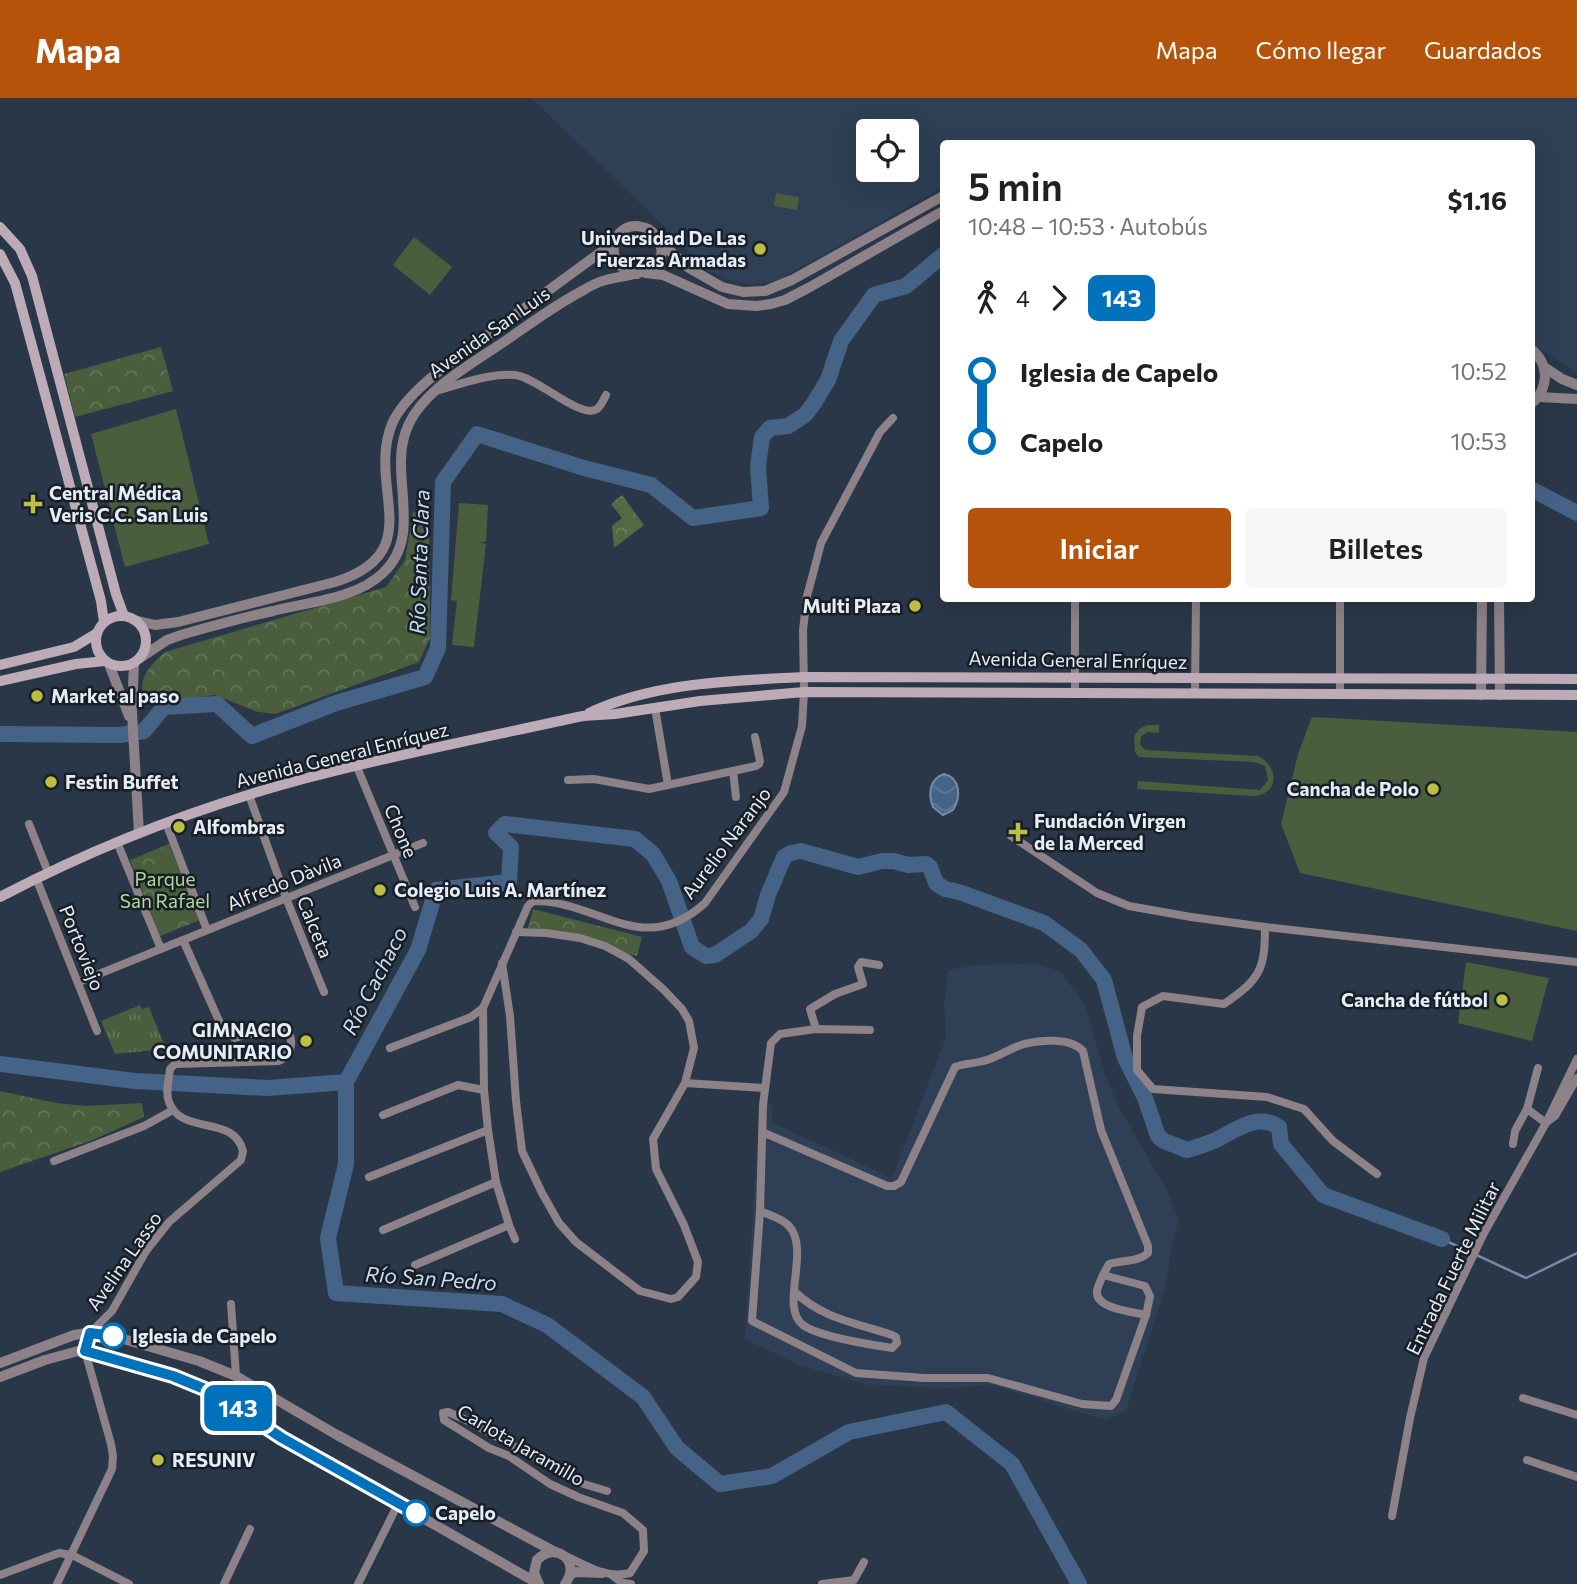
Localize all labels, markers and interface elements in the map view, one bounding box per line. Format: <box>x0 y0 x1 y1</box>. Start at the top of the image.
text: Mapa <box>35 29 121 70</box>
text: Mapa <box>1155 35 1218 64</box>
text: Cómo llegar <box>1256 35 1386 64</box>
text: Guardados <box>1424 35 1542 64</box>
map controls <box>856 119 919 182</box>
button: locate <box>856 119 919 182</box>
text: 5 min <box>968 162 1063 209</box>
text: $1.16 <box>1448 184 1507 215</box>
text: 10:48 – 10:53 · Autobús <box>968 212 1208 240</box>
place label: Universidad De Las Fuerzas Armadas <box>581 226 746 271</box>
marker: Universidad De Las Fuerzas Armadas <box>752 241 768 257</box>
icon: walk <box>968 279 1006 317</box>
icon: forward <box>1040 279 1078 317</box>
street label: Avenida San Luis <box>424 281 554 382</box>
text: 143 <box>1102 283 1141 312</box>
text: 4 <box>1016 284 1030 312</box>
text: Iglesia de Capelo <box>1020 356 1218 387</box>
text: 10:52 <box>1451 357 1507 385</box>
text: Capelo <box>1020 426 1103 457</box>
text: 10:53 <box>1450 427 1507 455</box>
place label: Central Médica Veris C.C. San Luis <box>49 481 208 526</box>
water label: Río Santa Clara <box>403 489 434 635</box>
marker: Central Médica Veris C.C. San Luis <box>23 494 43 514</box>
button: Iniciar <box>968 508 1231 588</box>
button: Billetes <box>1245 508 1507 588</box>
place label: Multi Plaza <box>803 594 901 617</box>
marker: Multi Plaza <box>907 598 923 614</box>
street label: Avenida General Enríquez <box>969 646 1188 673</box>
place label: Market al paso <box>51 684 179 707</box>
marker: Market al paso <box>29 688 45 704</box>
street label: Avenida General Enríquez <box>233 717 451 792</box>
place label: Festin Buffet <box>65 770 179 793</box>
marker: Festin Buffet <box>43 774 59 790</box>
place label: Cancha de Polo <box>1286 777 1419 800</box>
marker: Cancha de Polo <box>1425 781 1441 797</box>
street label: Aurelio Naranjo <box>676 782 775 903</box>
street label: Chone <box>380 800 423 861</box>
place label: Fundación Virgen de la Merced <box>1034 809 1186 854</box>
place label: Alfombras <box>193 815 285 838</box>
marker: Alfombras <box>171 819 187 835</box>
marker: Fundación Virgen de la Merced <box>1008 822 1028 842</box>
street label: Alfredo Dàvila <box>223 848 345 915</box>
park label: Parque San Rafael <box>120 867 210 912</box>
place label: Colegio Luis A. Martínez <box>394 878 606 901</box>
marker: Colegio Luis A. Martínez <box>372 882 388 898</box>
street label: Calceta <box>293 892 338 961</box>
street label: Portoviejo <box>55 902 110 994</box>
water label: Río Cachaco <box>336 922 412 1038</box>
place label: Cancha de fútbol <box>1341 988 1488 1011</box>
marker: Cancha de fútbol <box>1494 992 1510 1008</box>
place label: GIMNACIO COMUNITARIO <box>153 1018 292 1063</box>
marker: GIMNACIO COMUNITARIO <box>298 1033 314 1049</box>
street label: Entrada Fuerte Militar <box>1401 1177 1505 1358</box>
street label: Avelina Lasso <box>81 1207 166 1315</box>
water label: Río San Pedro <box>364 1260 498 1295</box>
marker: Iglesia de Capelo <box>100 1323 126 1349</box>
place label: Iglesia de Capelo <box>132 1324 277 1347</box>
line badge: 143 <box>198 1385 278 1431</box>
text: 143 <box>218 1393 258 1422</box>
street label: Carlota Jaramillo <box>453 1399 589 1490</box>
place label: RESUNIV <box>172 1448 256 1471</box>
marker: RESUNIV <box>150 1452 166 1468</box>
marker: Capelo <box>403 1500 429 1526</box>
place label: Capelo <box>435 1501 496 1524</box>

